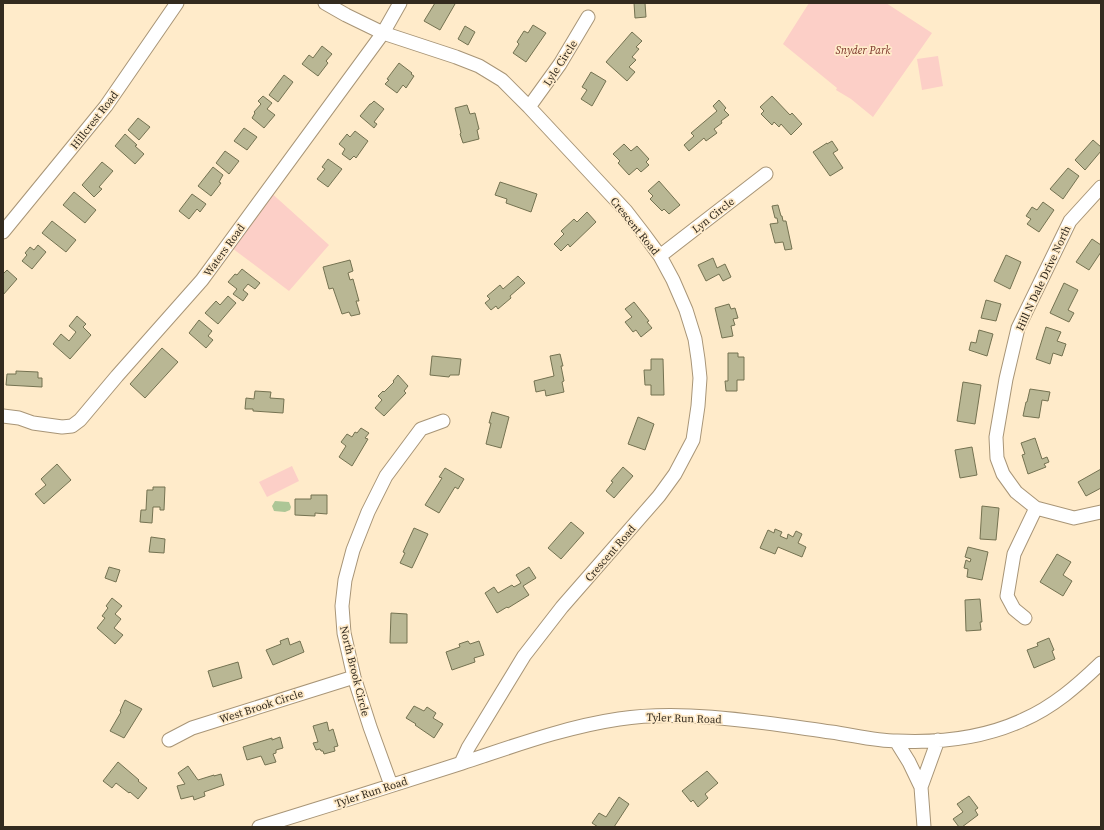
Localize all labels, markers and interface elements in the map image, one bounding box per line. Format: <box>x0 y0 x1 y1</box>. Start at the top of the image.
street label: Lyle Circle <box>540 37 581 89</box>
park label: Snyder Park <box>836 43 891 58</box>
street label: Hillcrest Road <box>67 88 122 152</box>
street label: Crescent Road <box>607 194 663 259</box>
street label: Lyn Circle <box>689 194 738 237</box>
street label: Waters Road <box>200 220 249 280</box>
street label: Hill N Dale Drive North <box>1012 223 1075 333</box>
street label: Crescent Road <box>582 521 640 585</box>
street label: North Brook Circle <box>336 624 373 718</box>
street label: West Brook Circle <box>217 686 305 727</box>
street label: Tyler Run Road <box>646 710 723 727</box>
street label: Tyler Run Road <box>333 773 410 811</box>

